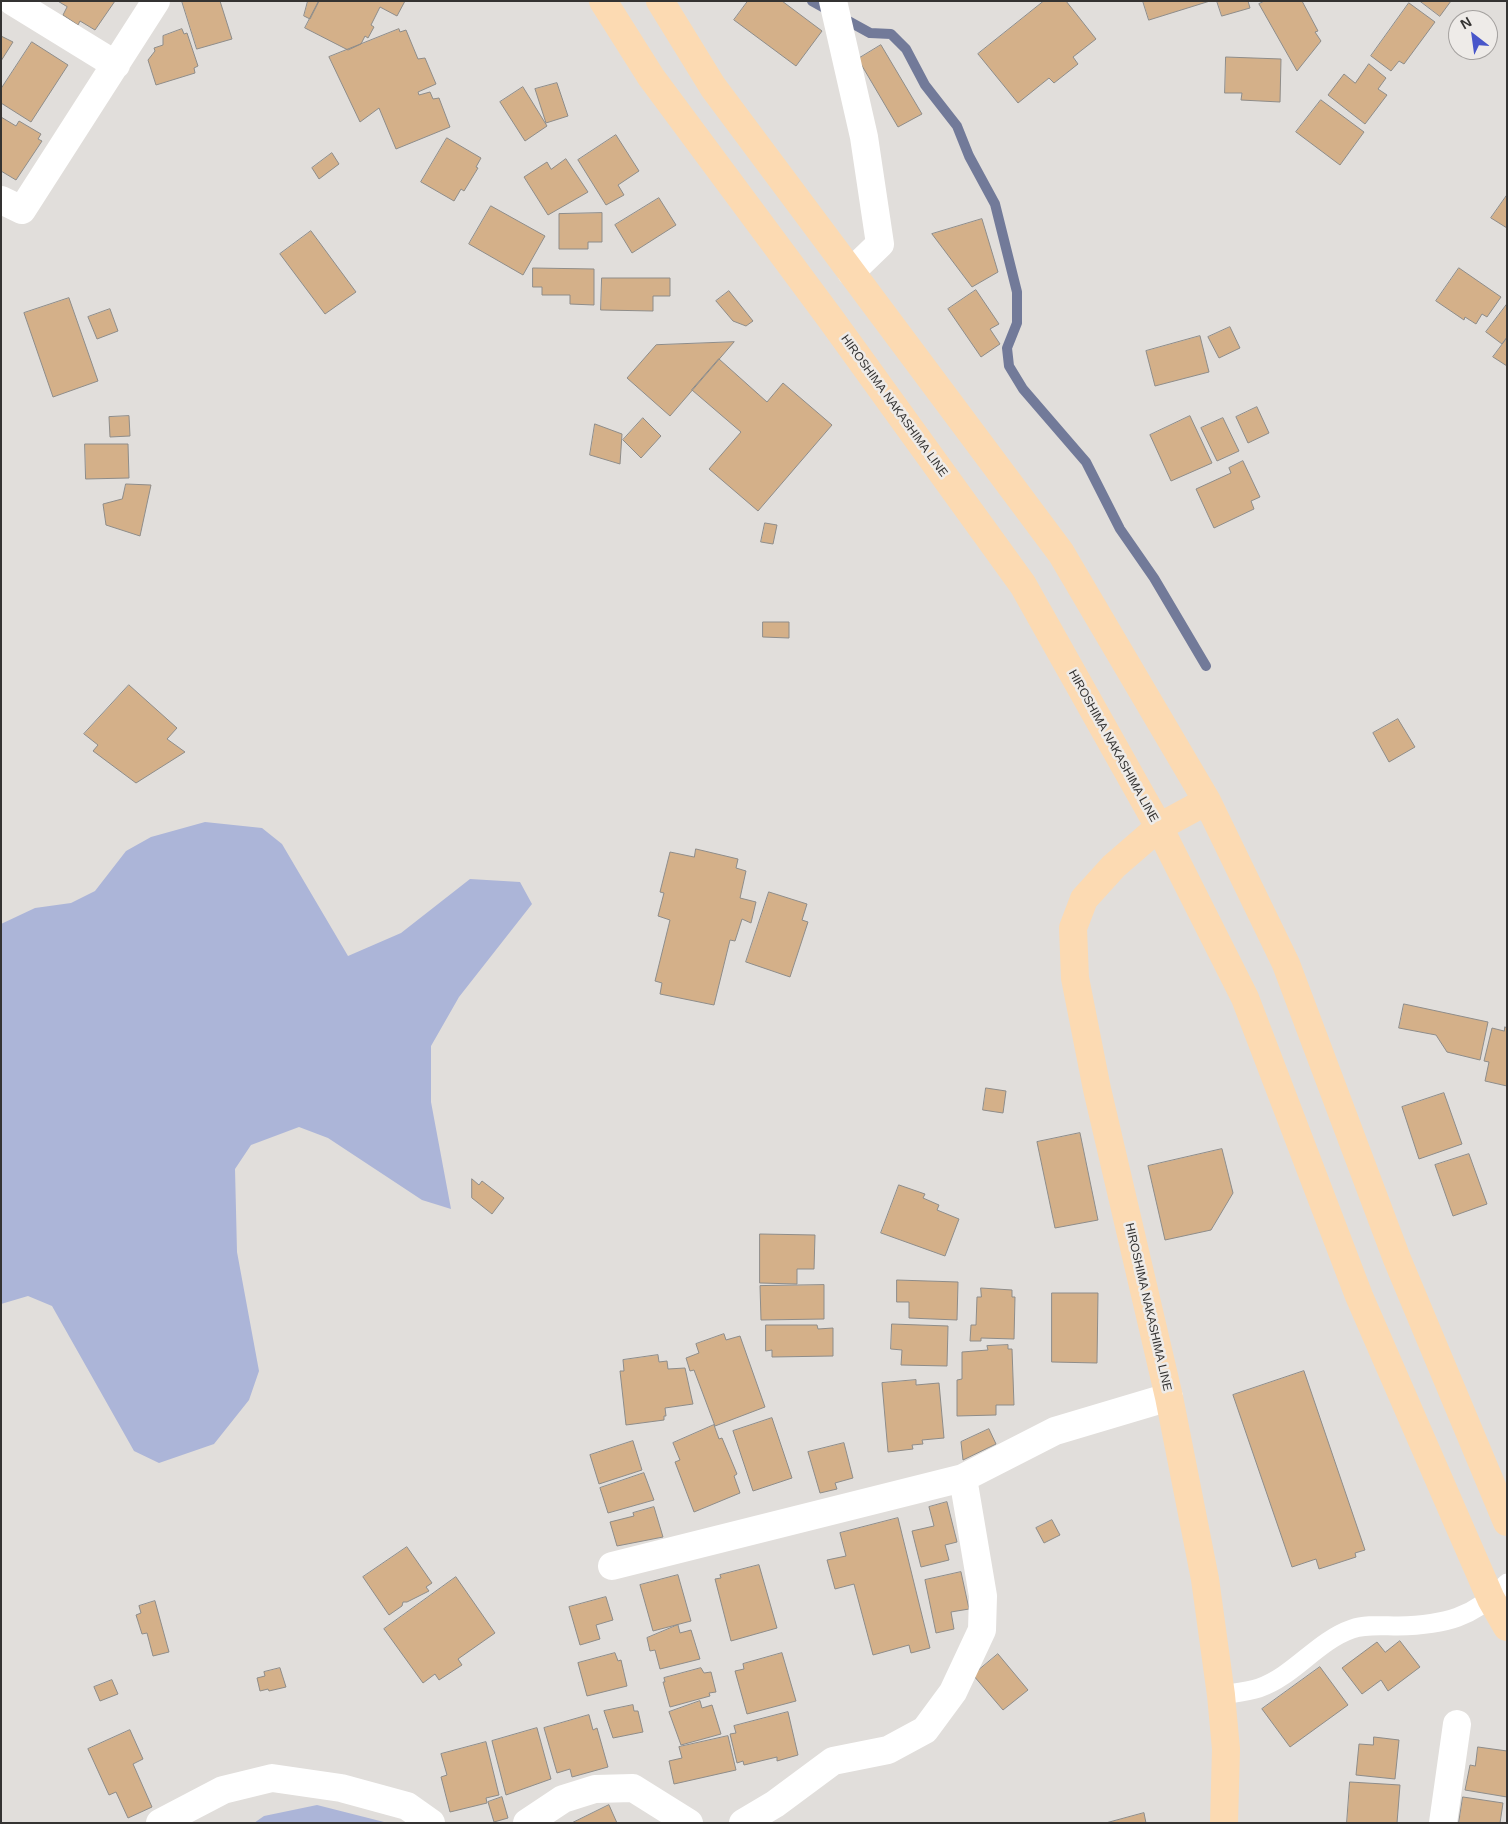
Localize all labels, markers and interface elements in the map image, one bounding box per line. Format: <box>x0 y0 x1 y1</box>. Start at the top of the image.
north arrow <box>1448 10 1498 60</box>
text: N <box>1458 13 1474 32</box>
street label: HIROSHIMA NAKASHIMA LINE <box>838 332 950 480</box>
street label: HIROSHIMA NAKASHIMA LINE <box>1065 667 1161 825</box>
street label: HIROSHIMA NAKASHIMA LINE <box>1122 1222 1174 1392</box>

